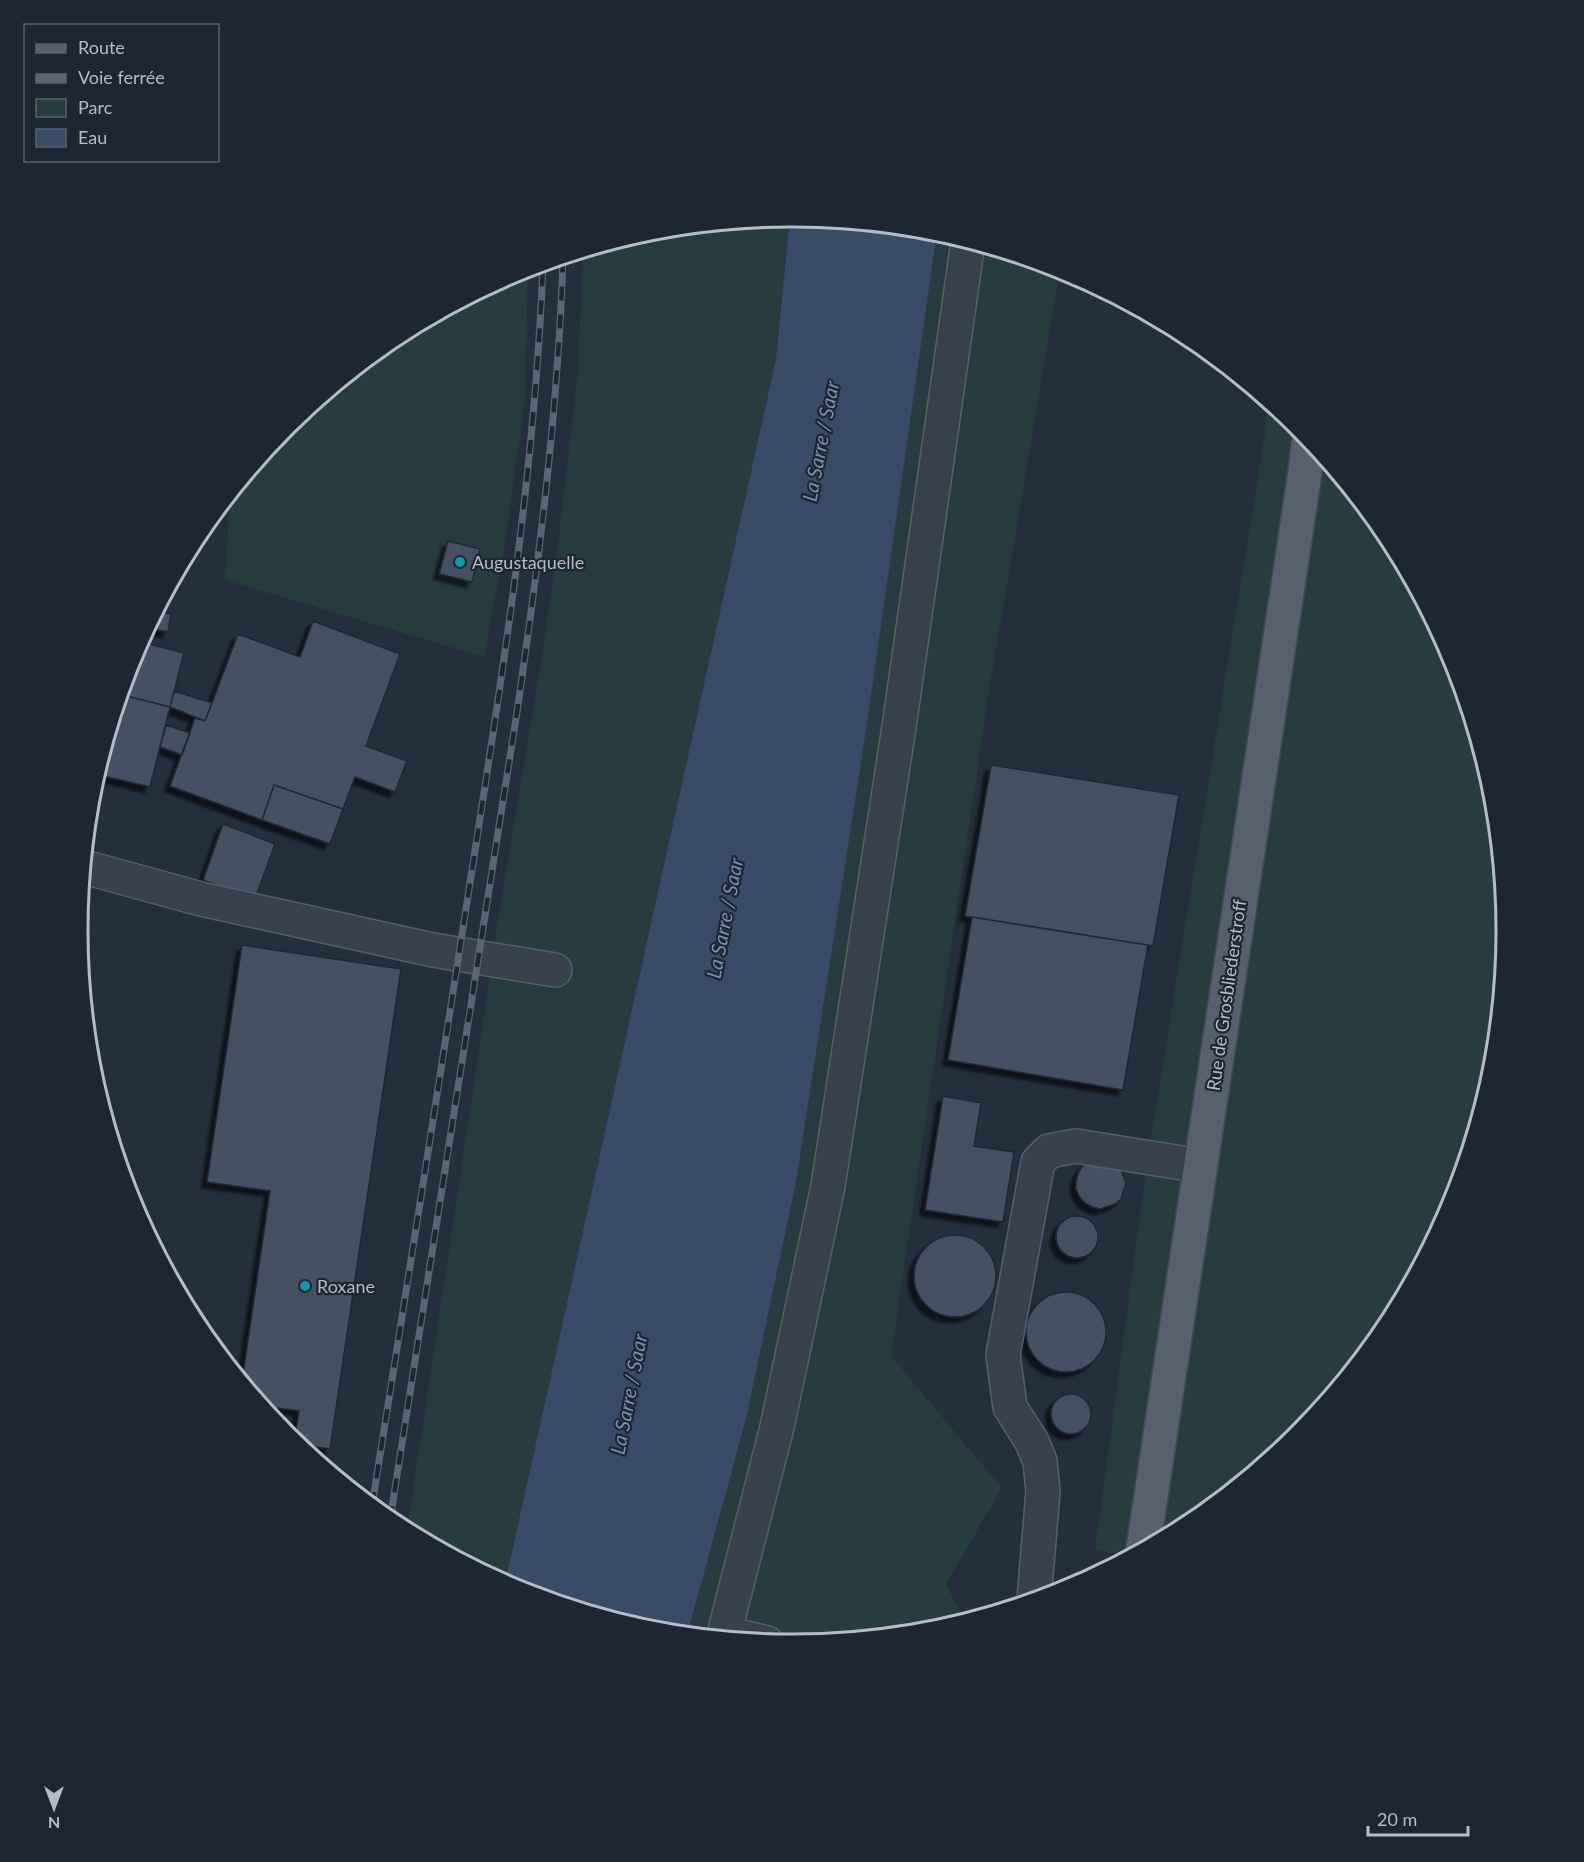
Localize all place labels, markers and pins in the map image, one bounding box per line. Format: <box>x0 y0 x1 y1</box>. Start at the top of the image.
place label: Augustaquelle <box>472 551 584 573</box>
marker: Augustaquelle <box>453 555 467 569</box>
place label: Roxane <box>317 1275 375 1297</box>
marker: Roxane <box>298 1279 312 1293</box>

